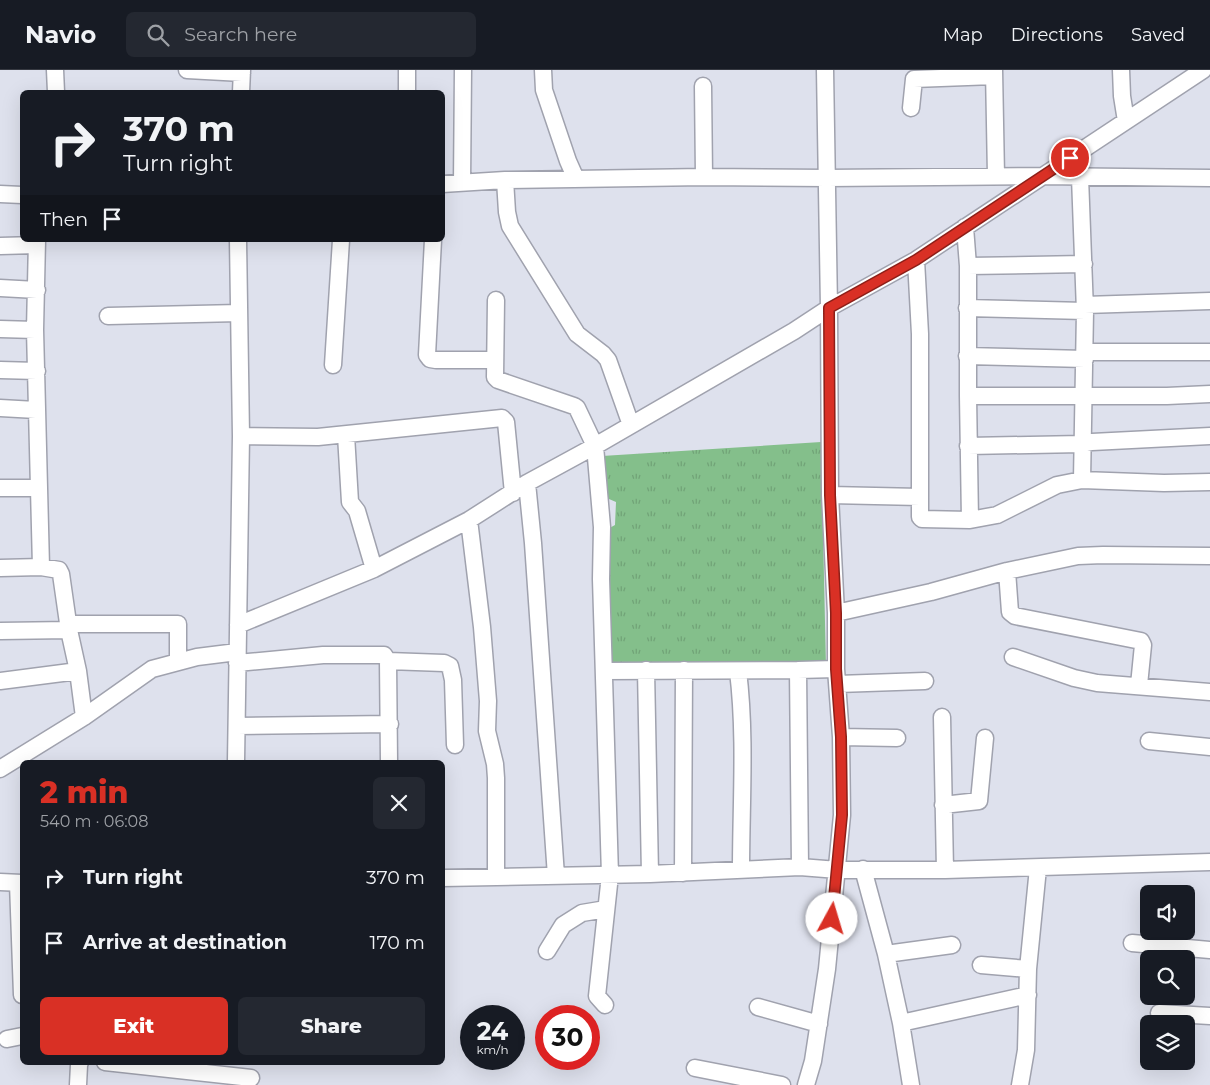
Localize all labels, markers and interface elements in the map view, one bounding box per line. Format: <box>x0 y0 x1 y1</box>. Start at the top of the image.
search box <box>126 12 476 57</box>
text: Navio <box>25 20 96 49</box>
icon: search <box>144 21 172 49</box>
text: Search here <box>184 23 297 46</box>
text: Map <box>943 24 983 46</box>
text: Directions <box>1011 24 1103 46</box>
text: Saved <box>1131 24 1185 46</box>
text: 370 m <box>123 107 235 150</box>
icon: right <box>40 110 105 175</box>
pin <box>1049 137 1091 179</box>
icon: arrive <box>1056 144 1084 172</box>
text: Turn right <box>123 150 233 177</box>
icon: arrive <box>98 205 126 233</box>
text: Then <box>40 208 88 231</box>
text: 2 min <box>40 774 128 811</box>
button: close <box>373 777 425 829</box>
text: 540 m · 06:08 <box>40 812 148 831</box>
icon: right <box>40 864 68 892</box>
text: Turn right <box>83 866 183 889</box>
text: 370 m <box>366 866 425 889</box>
map controls <box>1140 885 1195 1070</box>
button: sound <box>1140 885 1195 940</box>
position arrow <box>805 892 857 944</box>
icon: arrive <box>40 929 68 957</box>
text: Arrive at destination <box>83 931 287 954</box>
text: 170 m <box>370 931 425 954</box>
button: search <box>1140 950 1195 1005</box>
button: Exit <box>40 997 228 1055</box>
button: Share <box>238 997 425 1055</box>
speed limit sign: 30 <box>535 1005 600 1070</box>
button: layers <box>1140 1015 1195 1070</box>
text: 24 <box>477 1016 508 1046</box>
text: km/h <box>476 1042 509 1057</box>

